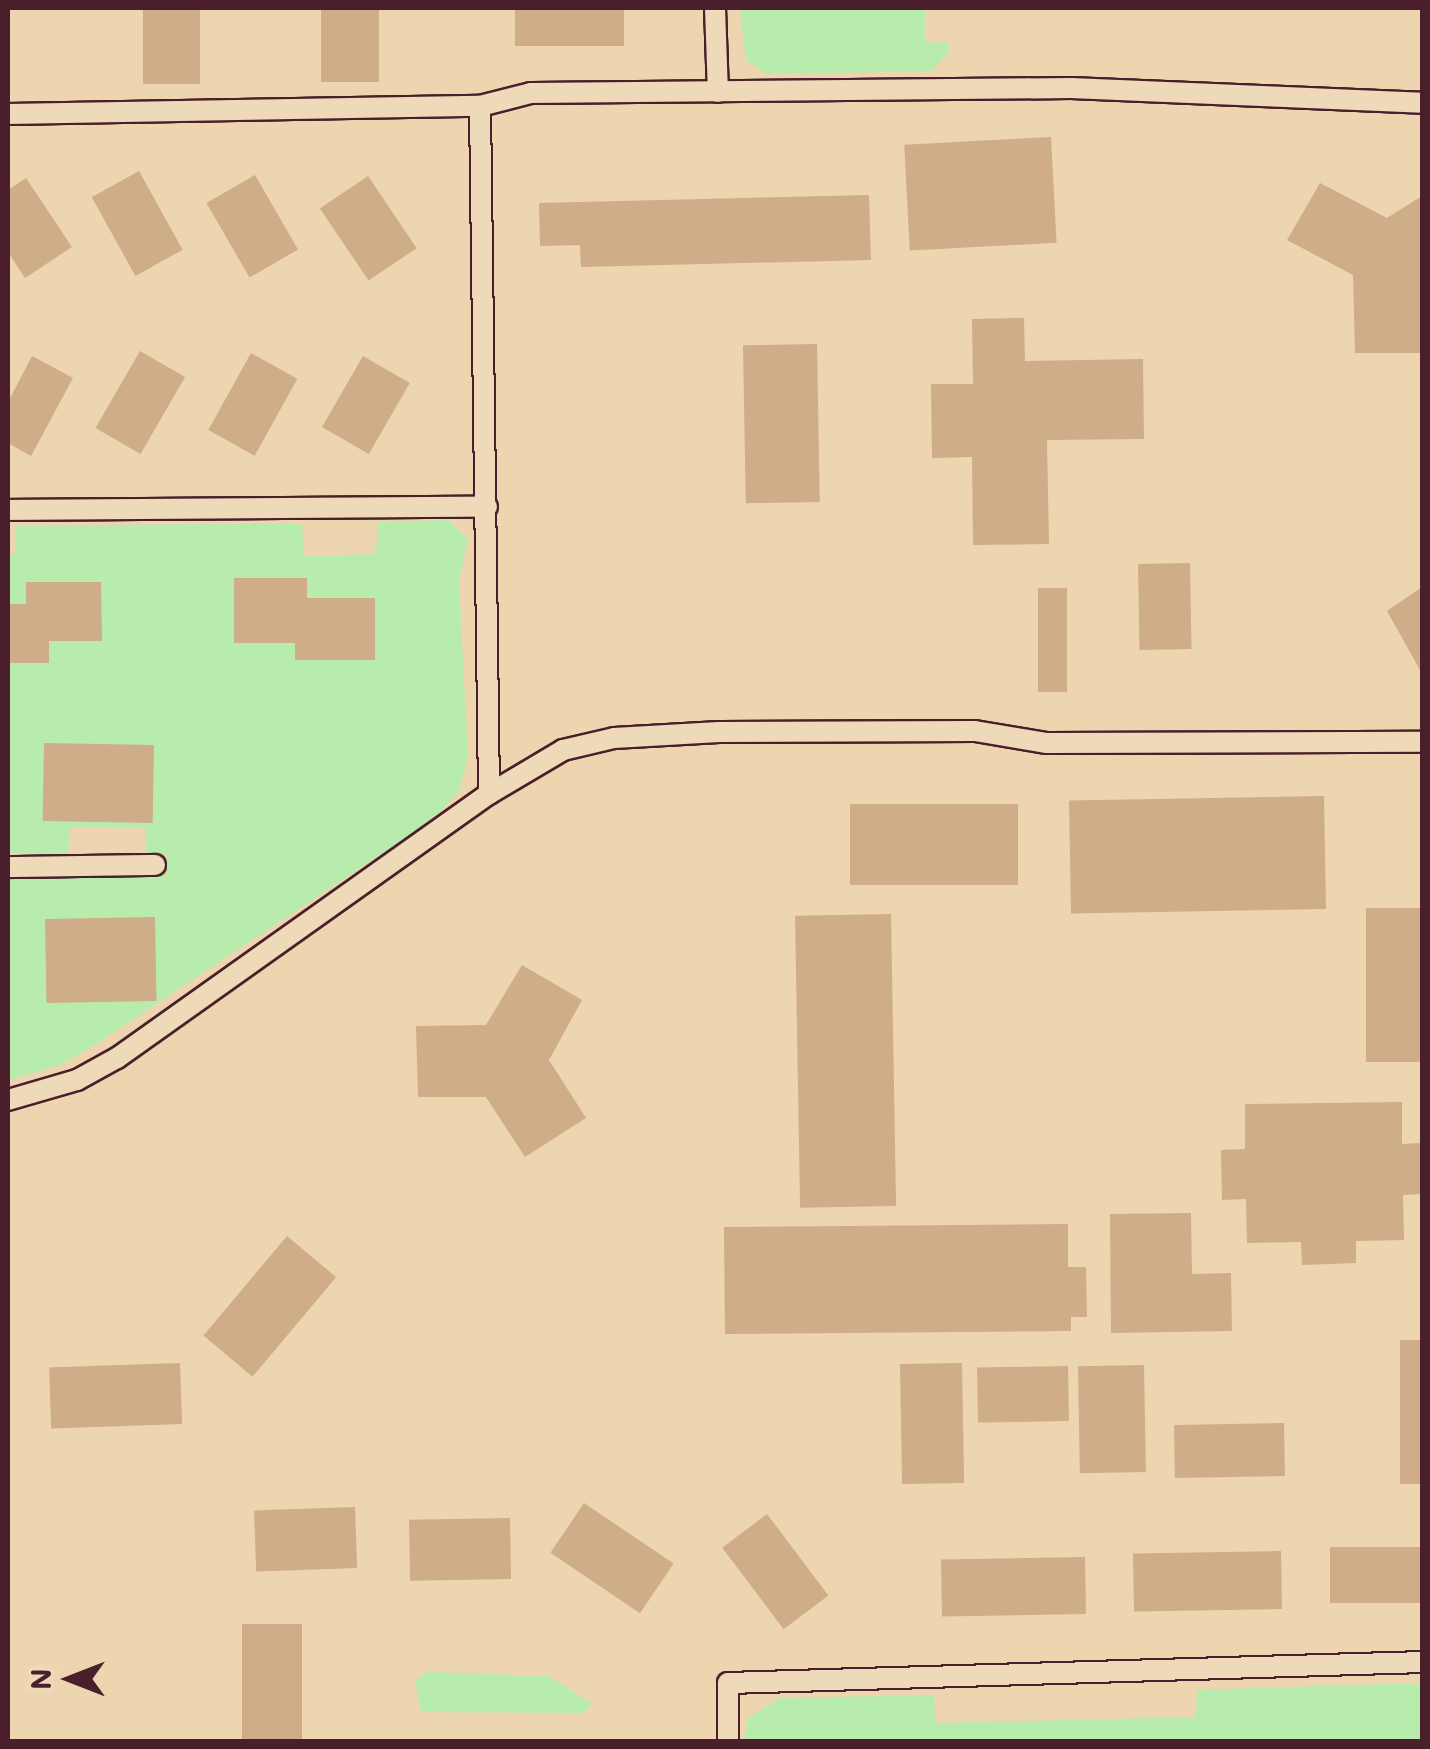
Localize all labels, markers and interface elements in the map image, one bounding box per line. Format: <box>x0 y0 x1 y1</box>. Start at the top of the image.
north arrow <box>20 1629 120 1729</box>
text: N <box>22 1668 58 1690</box>

